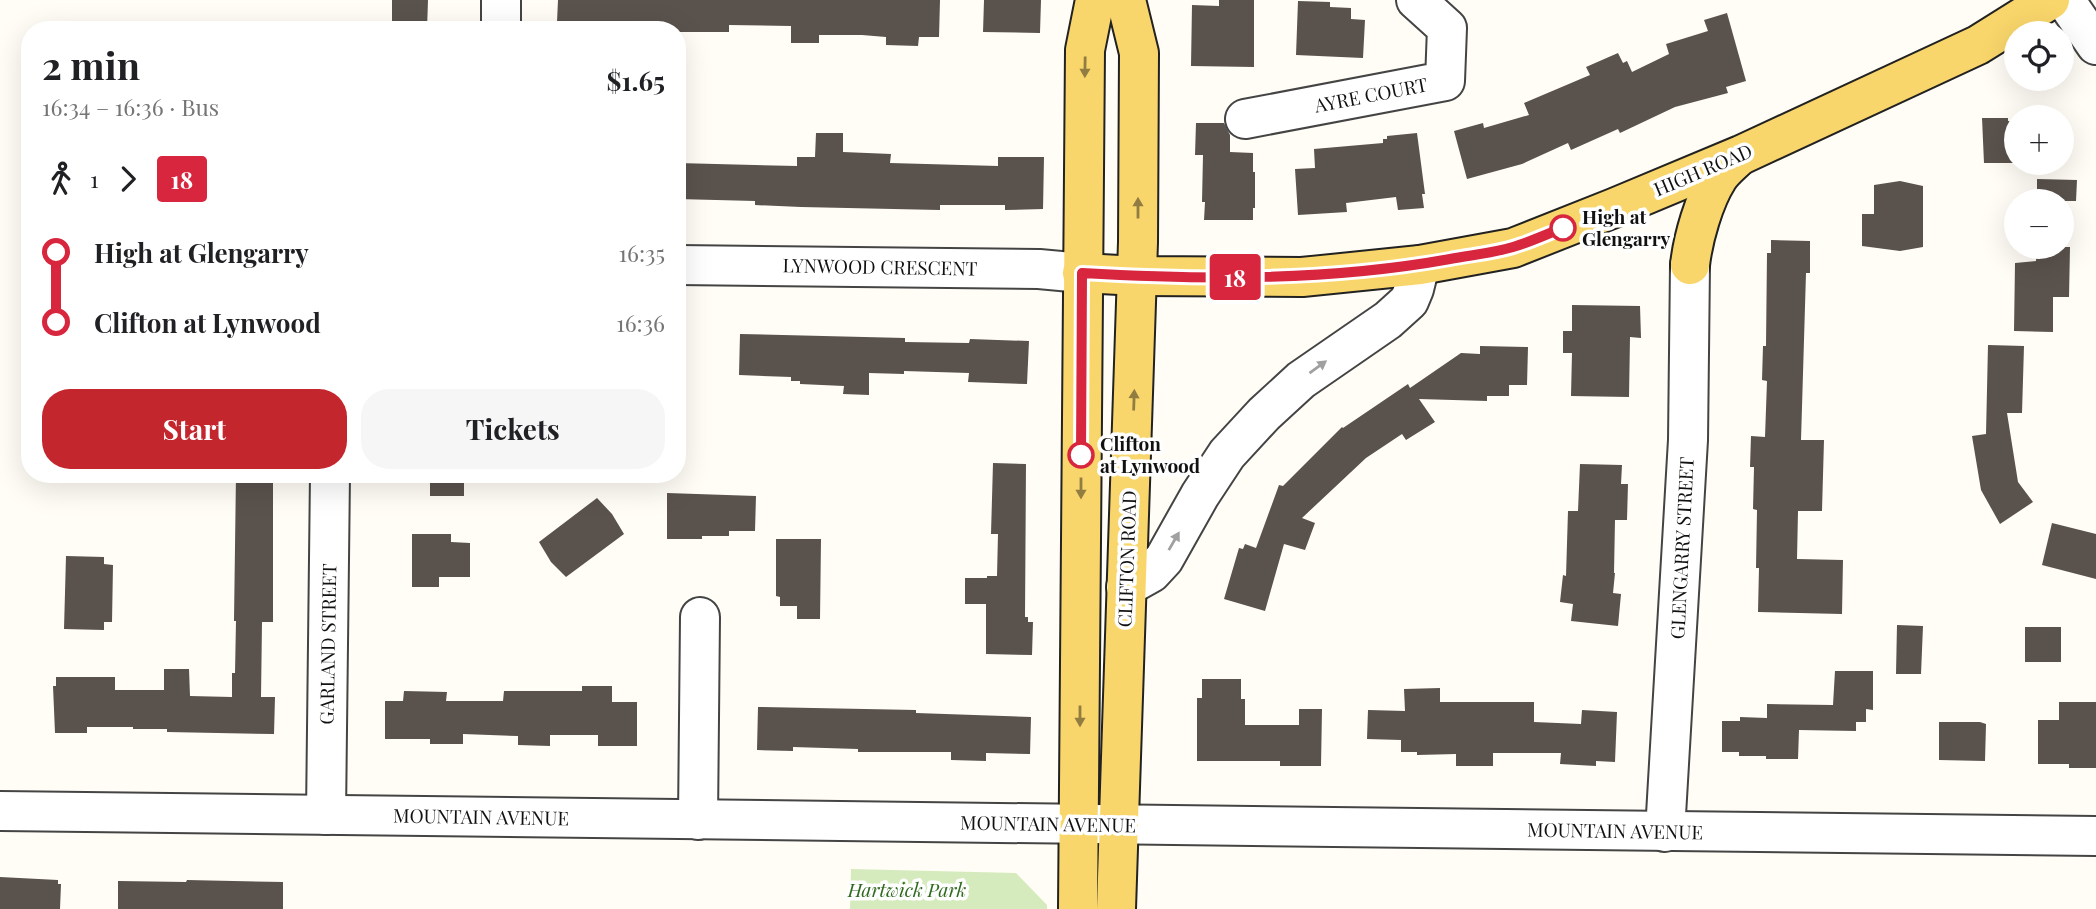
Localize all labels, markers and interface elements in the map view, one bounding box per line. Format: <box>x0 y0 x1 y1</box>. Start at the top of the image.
map controls <box>2004 21 2074 259</box>
button: locate <box>2004 21 2074 91</box>
text: 2 min <box>42 39 140 90</box>
one-way arrow <box>1079 57 1091 79</box>
text: $1.65 <box>607 63 665 98</box>
street label: AYRE COURT <box>1311 70 1430 118</box>
text: 16:34 – 16:36 · Bus <box>42 91 219 122</box>
button: + <box>2004 105 2074 175</box>
street label: HIGH ROAD <box>1649 137 1756 201</box>
icon: walk <box>42 160 80 198</box>
icon: forward <box>109 160 147 198</box>
text: 1 <box>90 163 99 194</box>
text: 18 <box>171 163 193 195</box>
button: − <box>2004 189 2074 259</box>
one-way arrow <box>1132 197 1144 219</box>
place label: High at Glengarry <box>1582 203 1671 251</box>
marker: High at Glengarry <box>1550 215 1576 241</box>
text: High at Glengarry <box>94 235 309 270</box>
text: 16:35 <box>619 237 665 268</box>
street label: LYNWOOD CRESCENT <box>782 251 978 281</box>
line badge: 18 <box>1204 254 1266 300</box>
text: 18 <box>1224 261 1246 293</box>
text: Clifton at Lynwood <box>94 305 321 340</box>
text: 16:36 <box>616 307 665 338</box>
one-way arrow <box>1309 361 1327 375</box>
button: Start <box>42 389 347 469</box>
button: Tickets <box>361 389 665 469</box>
one-way arrow <box>1128 389 1139 411</box>
place label: Clifton at Lynwood <box>1100 430 1201 478</box>
marker: Clifton at Lynwood <box>1068 442 1094 468</box>
street label: GLENGARRY STREET <box>1663 456 1699 640</box>
one-way arrow <box>1075 477 1087 499</box>
street label: CLIFTON ROAD <box>1111 490 1141 628</box>
one-way arrow <box>1168 531 1180 550</box>
street label: GARLAND STREET <box>313 563 341 725</box>
one-way arrow <box>1074 705 1086 727</box>
street label: MOUNTAIN AVENUE <box>393 801 569 831</box>
street label: MOUNTAIN AVENUE <box>960 808 1136 838</box>
street label: MOUNTAIN AVENUE <box>1527 815 1703 845</box>
park label: Hartwick Park <box>847 876 967 902</box>

